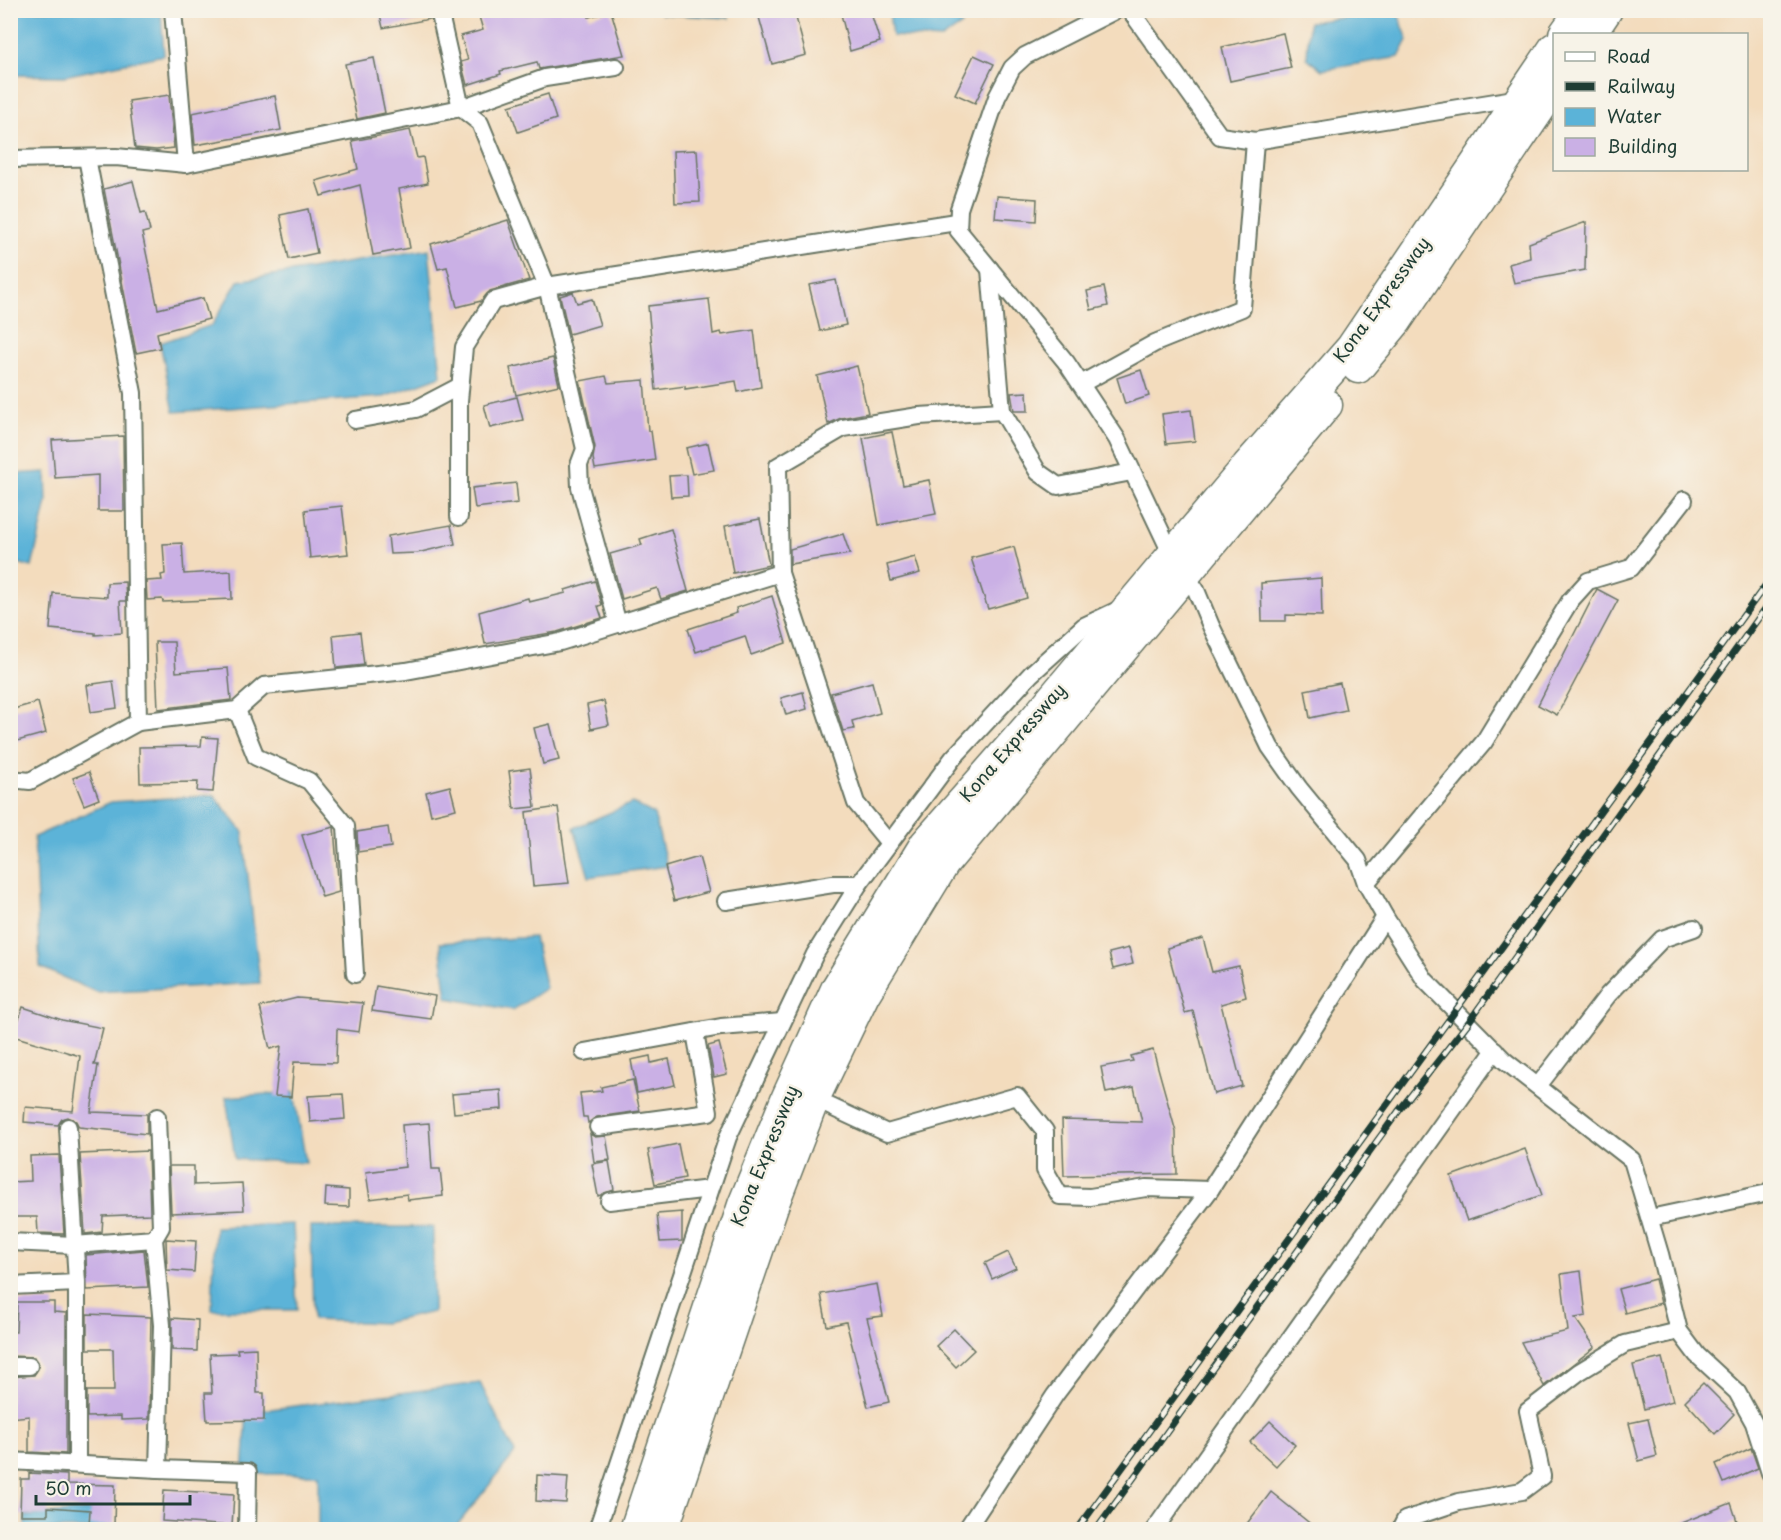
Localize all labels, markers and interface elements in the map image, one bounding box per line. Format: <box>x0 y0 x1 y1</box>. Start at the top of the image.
legend <box>1553 33 1748 171</box>
text: Road <box>1607 42 1651 69</box>
text: Railway <box>1607 72 1675 99</box>
text: Water <box>1607 102 1662 129</box>
text: Building <box>1607 132 1677 159</box>
street label: Kona Expressway <box>1326 230 1436 368</box>
street label: Kona Expressway <box>952 676 1071 808</box>
street label: Kona Expressway <box>723 1081 804 1230</box>
scale bar <box>36 1468 190 1506</box>
text: 50 m <box>45 1474 92 1501</box>

